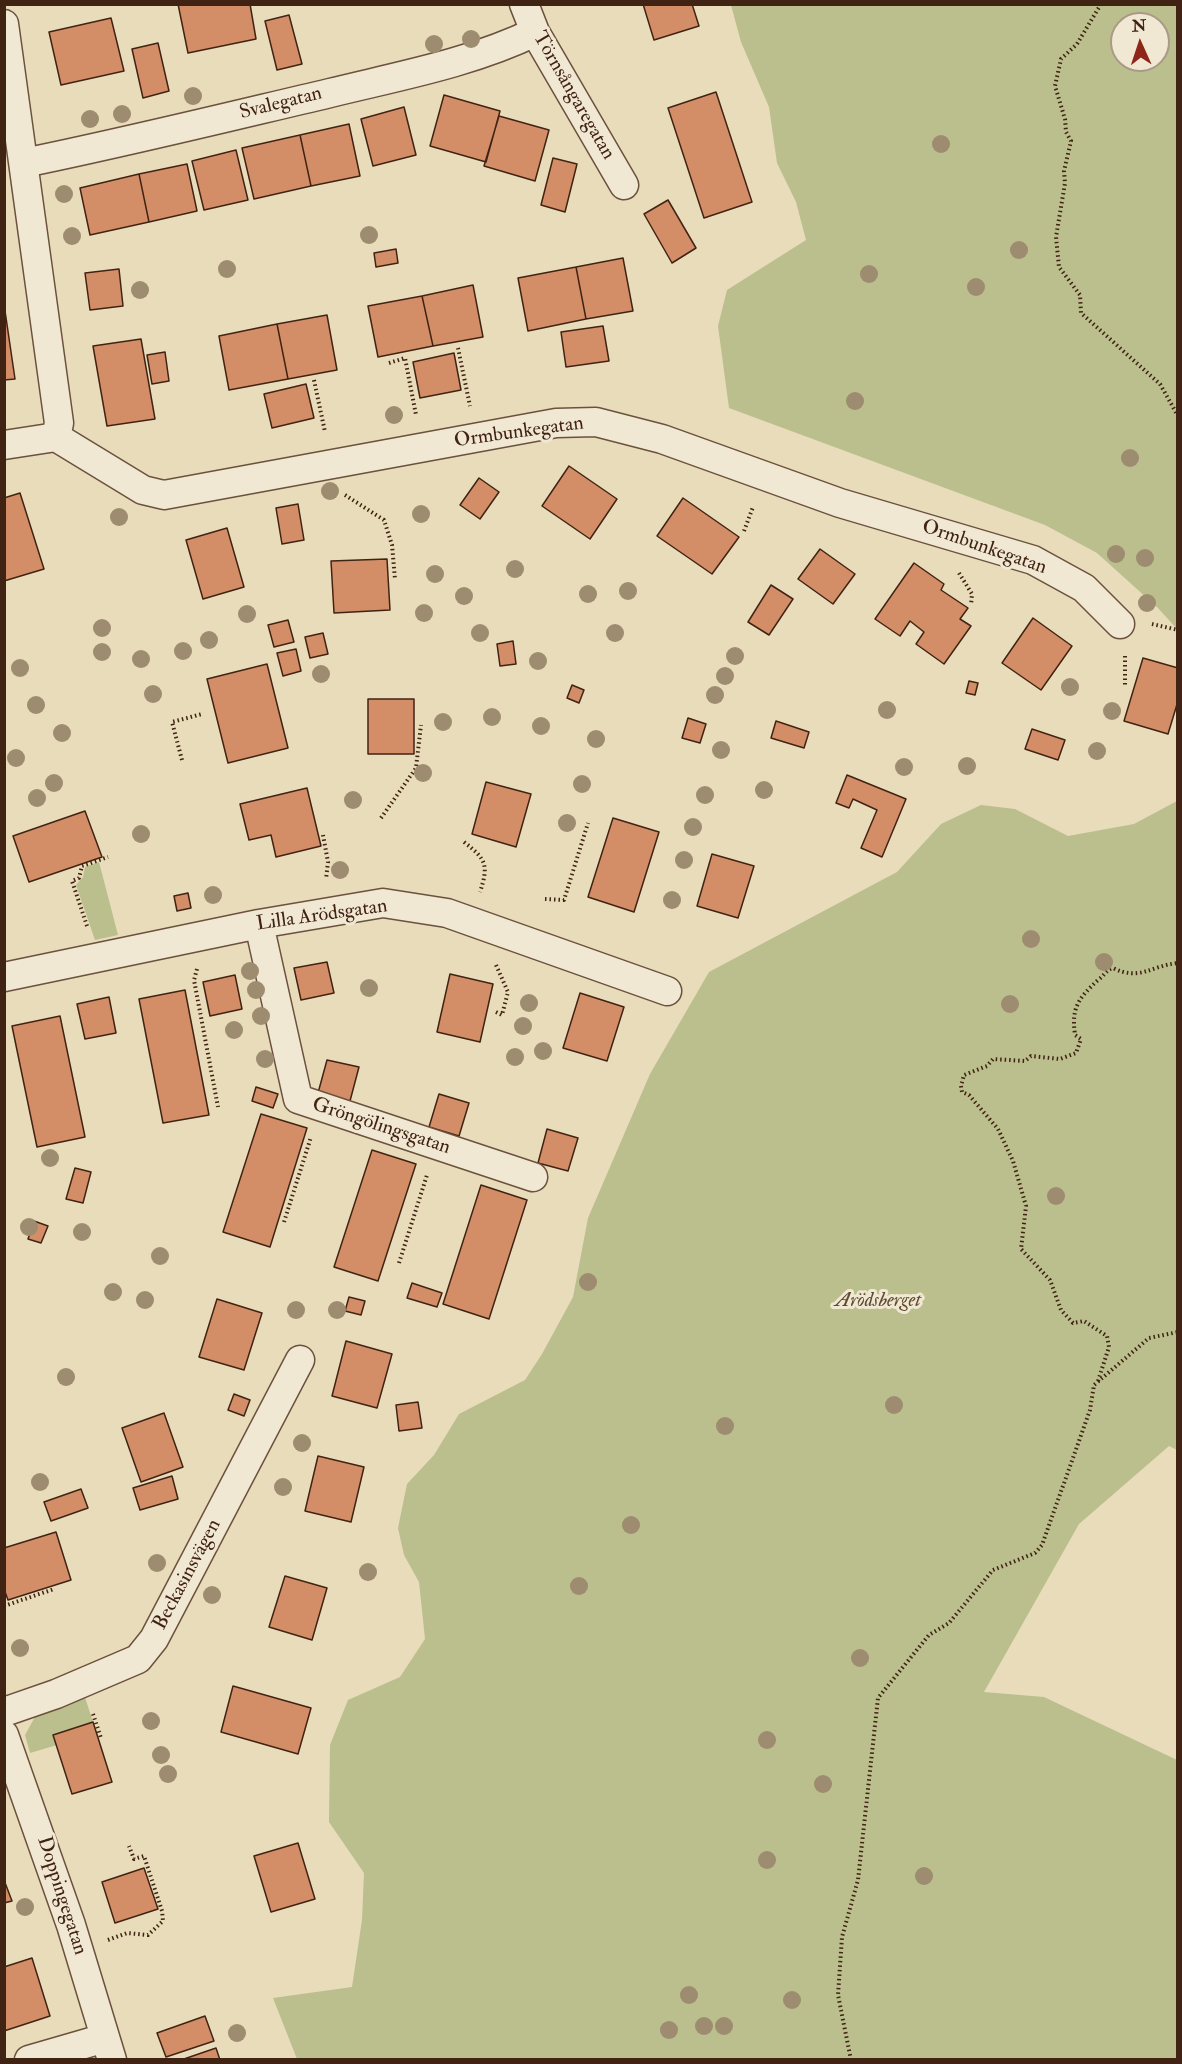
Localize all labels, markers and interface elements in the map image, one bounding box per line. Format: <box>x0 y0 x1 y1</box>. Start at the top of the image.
north arrow <box>1110 12 1170 72</box>
text: N <box>1131 16 1147 36</box>
street label: Törnsångaregatan <box>527 28 619 164</box>
street label: Svalegatan <box>237 82 325 126</box>
street label: Ormbunkegatan <box>453 412 585 454</box>
street label: Ormbunkegatan <box>919 515 1049 581</box>
street label: Lilla Arödsgatan <box>255 895 389 937</box>
street label: Gröngölingsgatan <box>309 1093 453 1161</box>
park label: Arödsberget <box>835 1290 921 1314</box>
street label: Beckasinsvägen <box>149 1516 227 1634</box>
street label: Doppingegatan <box>31 1834 91 1958</box>

